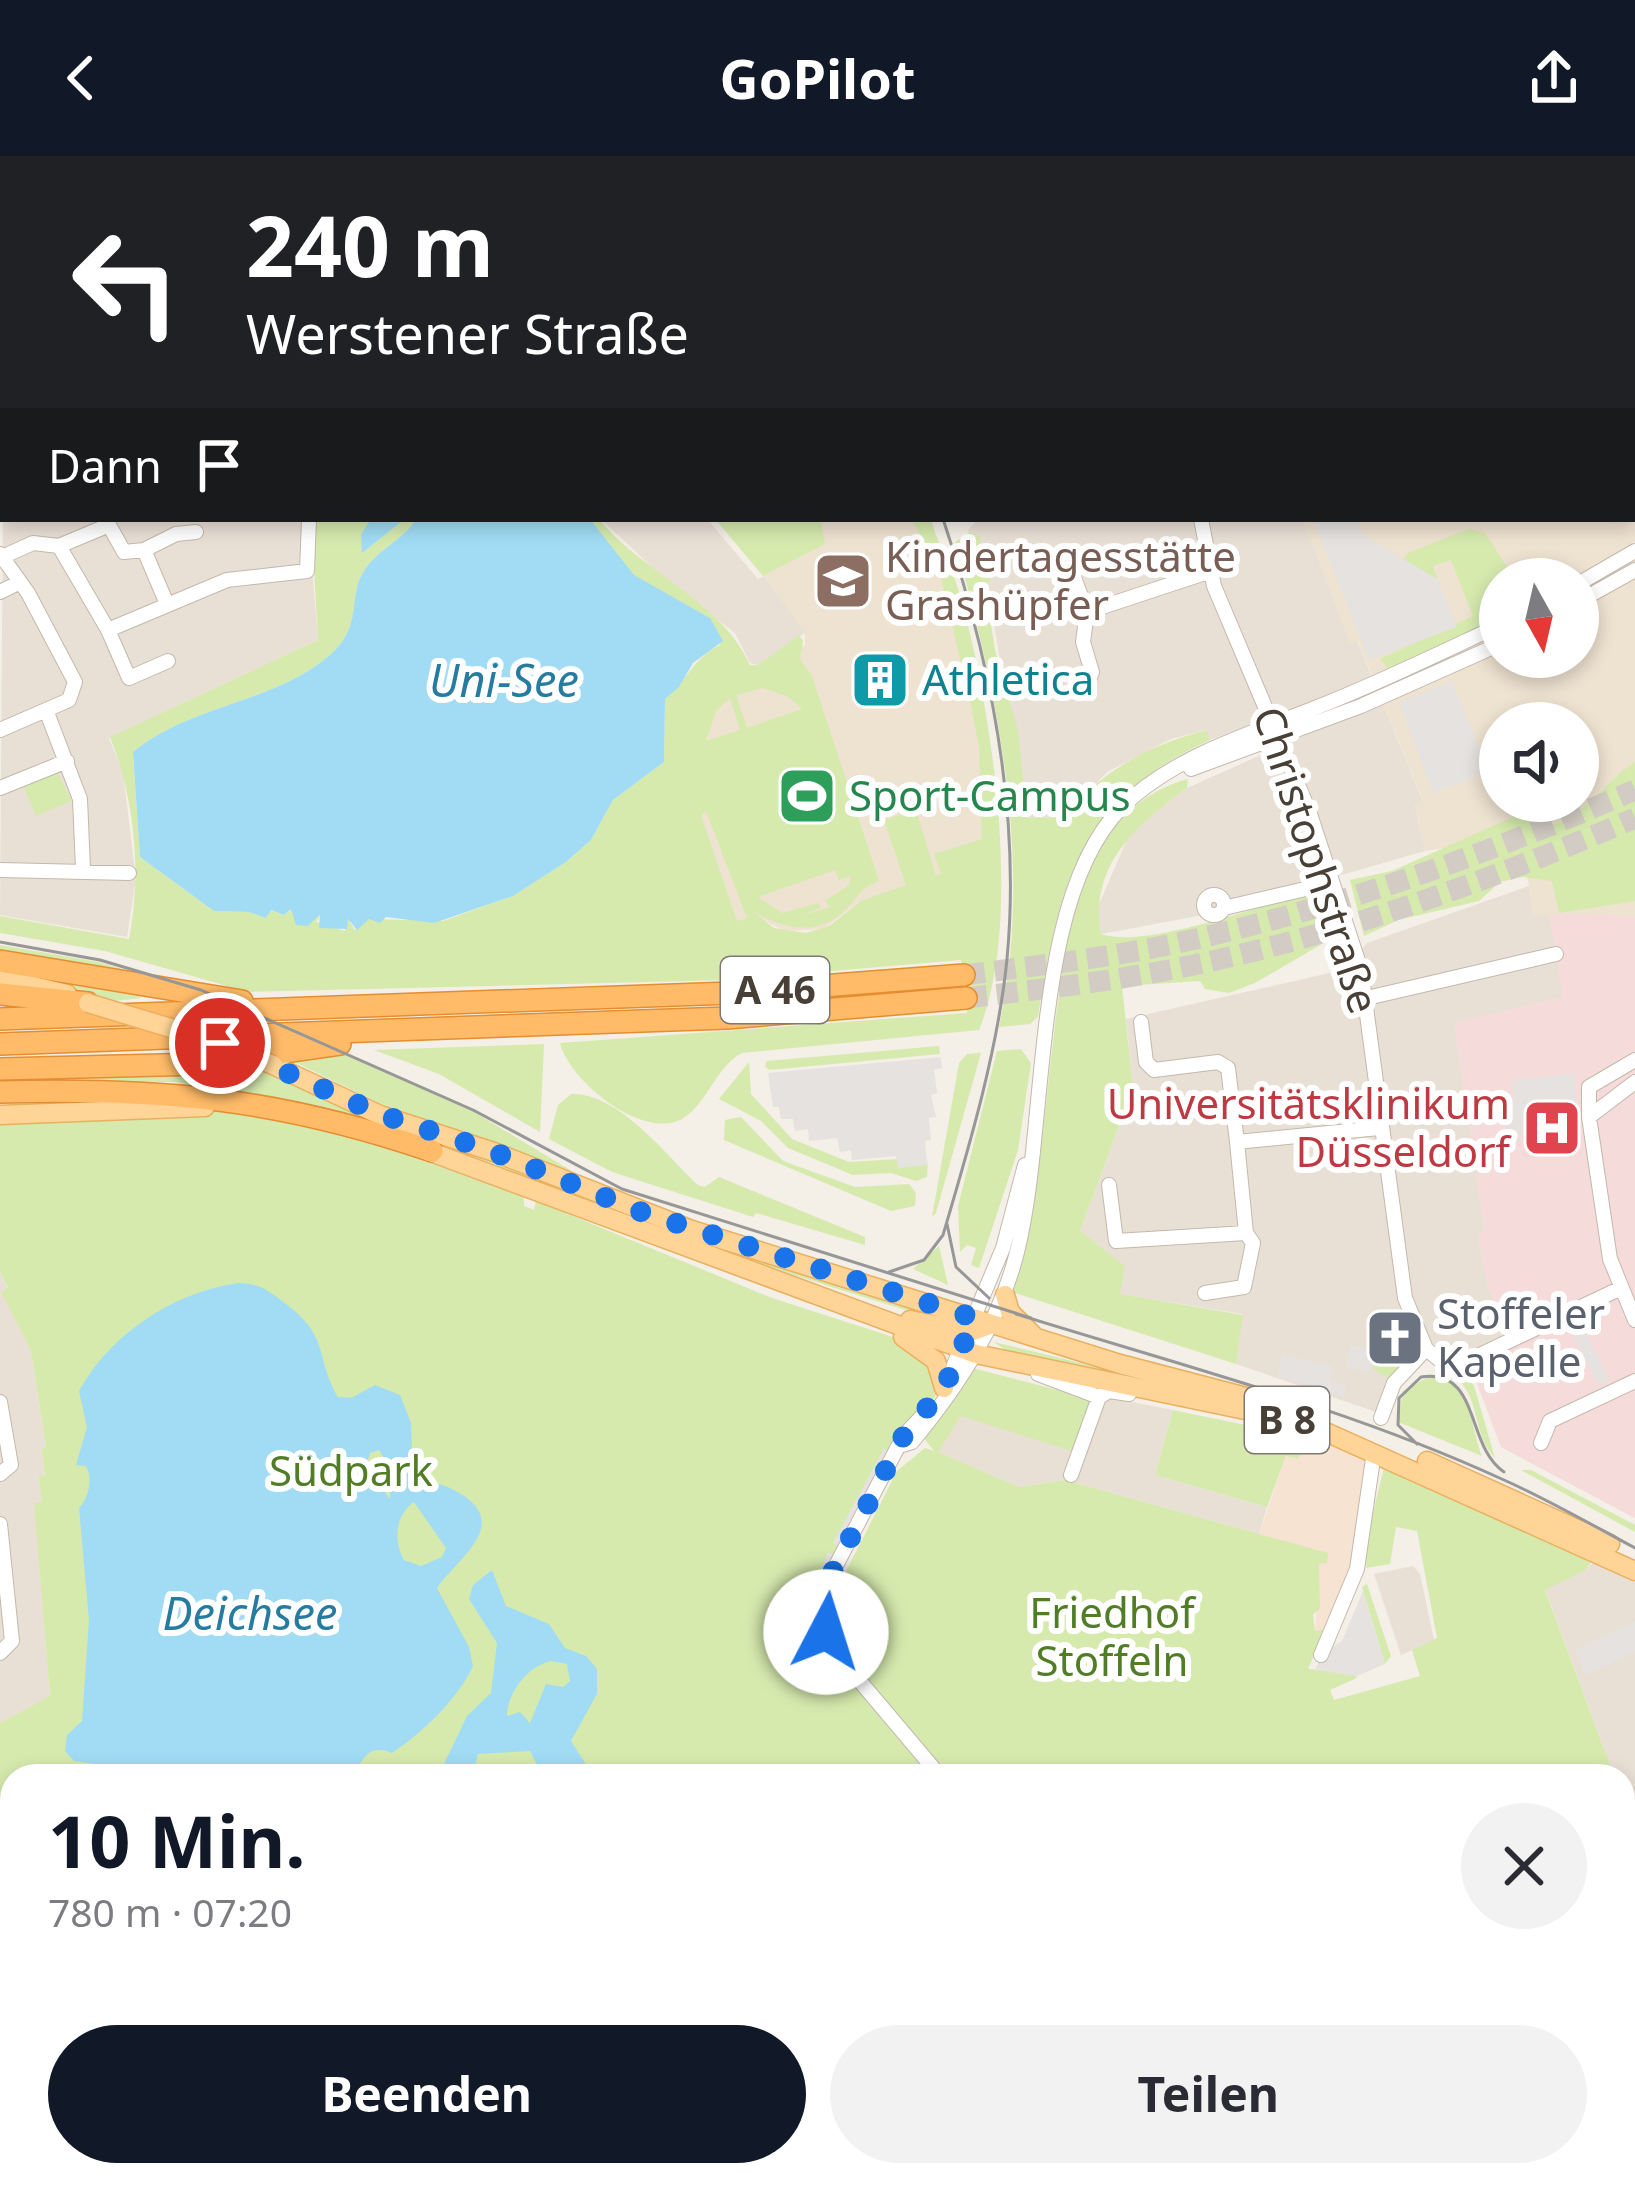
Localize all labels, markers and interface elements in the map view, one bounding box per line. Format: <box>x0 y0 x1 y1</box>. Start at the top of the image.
text: GoPilot <box>720 41 915 115</box>
icon: back <box>48 45 114 111</box>
icon: share <box>1521 45 1587 111</box>
text: 240 m <box>246 187 494 302</box>
icon: left <box>48 204 204 360</box>
text: Werstener Straße <box>246 296 689 370</box>
icon: arrive <box>186 432 252 498</box>
text: Dann <box>48 435 162 496</box>
place label: Kindertagesstätte Grashüpfer <box>885 527 1236 632</box>
school or university icon: Kindertagesstätte Grashüpfer <box>812 550 874 612</box>
north arrow <box>1479 558 1599 678</box>
map controls <box>1479 558 1599 822</box>
water label: Uni-See <box>429 649 579 710</box>
building icon: Athletica <box>849 649 911 711</box>
place label: Athletica <box>922 650 1094 707</box>
street label: Christophstraße <box>1241 699 1394 1020</box>
button: sound <box>1479 702 1599 822</box>
sports icon: Sport-Campus <box>776 765 838 827</box>
place label: Sport-Campus <box>849 766 1131 823</box>
road number: A 46 <box>721 957 829 1023</box>
pin <box>169 992 271 1094</box>
icon: arrive <box>187 1010 253 1076</box>
place label: Universitätsklinikum Düsseldorf <box>1107 1074 1513 1179</box>
hospital icon: Universitätsklinikum Düsseldorf <box>1521 1097 1583 1159</box>
place label: Stoffeler Kapelle <box>1437 1284 1605 1389</box>
church icon: Stoffeler Kapelle <box>1364 1307 1426 1369</box>
road number: B 8 <box>1245 1387 1329 1453</box>
park label: Südpark <box>269 1441 434 1498</box>
position arrow <box>763 1569 889 1695</box>
water label: Deichsee <box>163 1582 337 1643</box>
park label: Friedhof Stoffeln <box>1029 1583 1197 1688</box>
text: 10 Min. <box>48 1791 306 1889</box>
button: close <box>1461 1803 1587 1929</box>
text: 780 m · 07:20 <box>48 1885 292 1938</box>
button: Beenden <box>48 2025 806 2163</box>
button: Teilen <box>830 2025 1587 2163</box>

